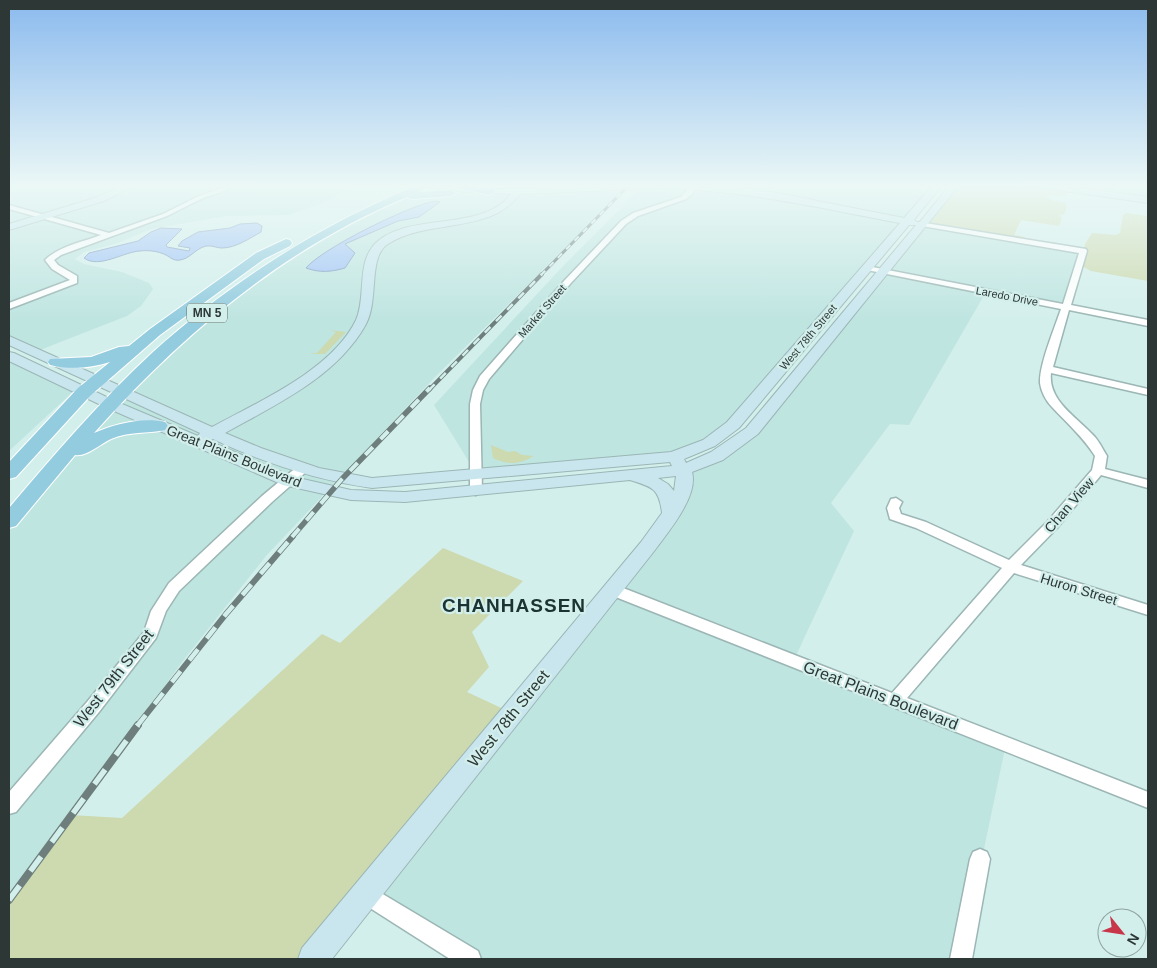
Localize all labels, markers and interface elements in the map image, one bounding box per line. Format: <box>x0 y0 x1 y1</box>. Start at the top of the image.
street label: Market Street <box>516 282 568 340</box>
street label: Laredo Drive <box>975 284 1039 308</box>
street label: West 78th Street <box>777 302 839 372</box>
road number: MN 5 <box>187 304 227 322</box>
street label: Great Plains Boulevard <box>164 422 304 490</box>
street label: Chan View <box>1041 474 1098 536</box>
street label: Huron Street <box>1039 570 1119 608</box>
district label: CHANHASSEN <box>442 595 586 616</box>
street label: West 79th Street <box>70 626 157 730</box>
street label: Great Plains Boulevard <box>801 658 961 733</box>
street label: West 78th Street <box>464 666 553 770</box>
north arrow <box>1097 908 1147 958</box>
text: N <box>1124 931 1143 948</box>

